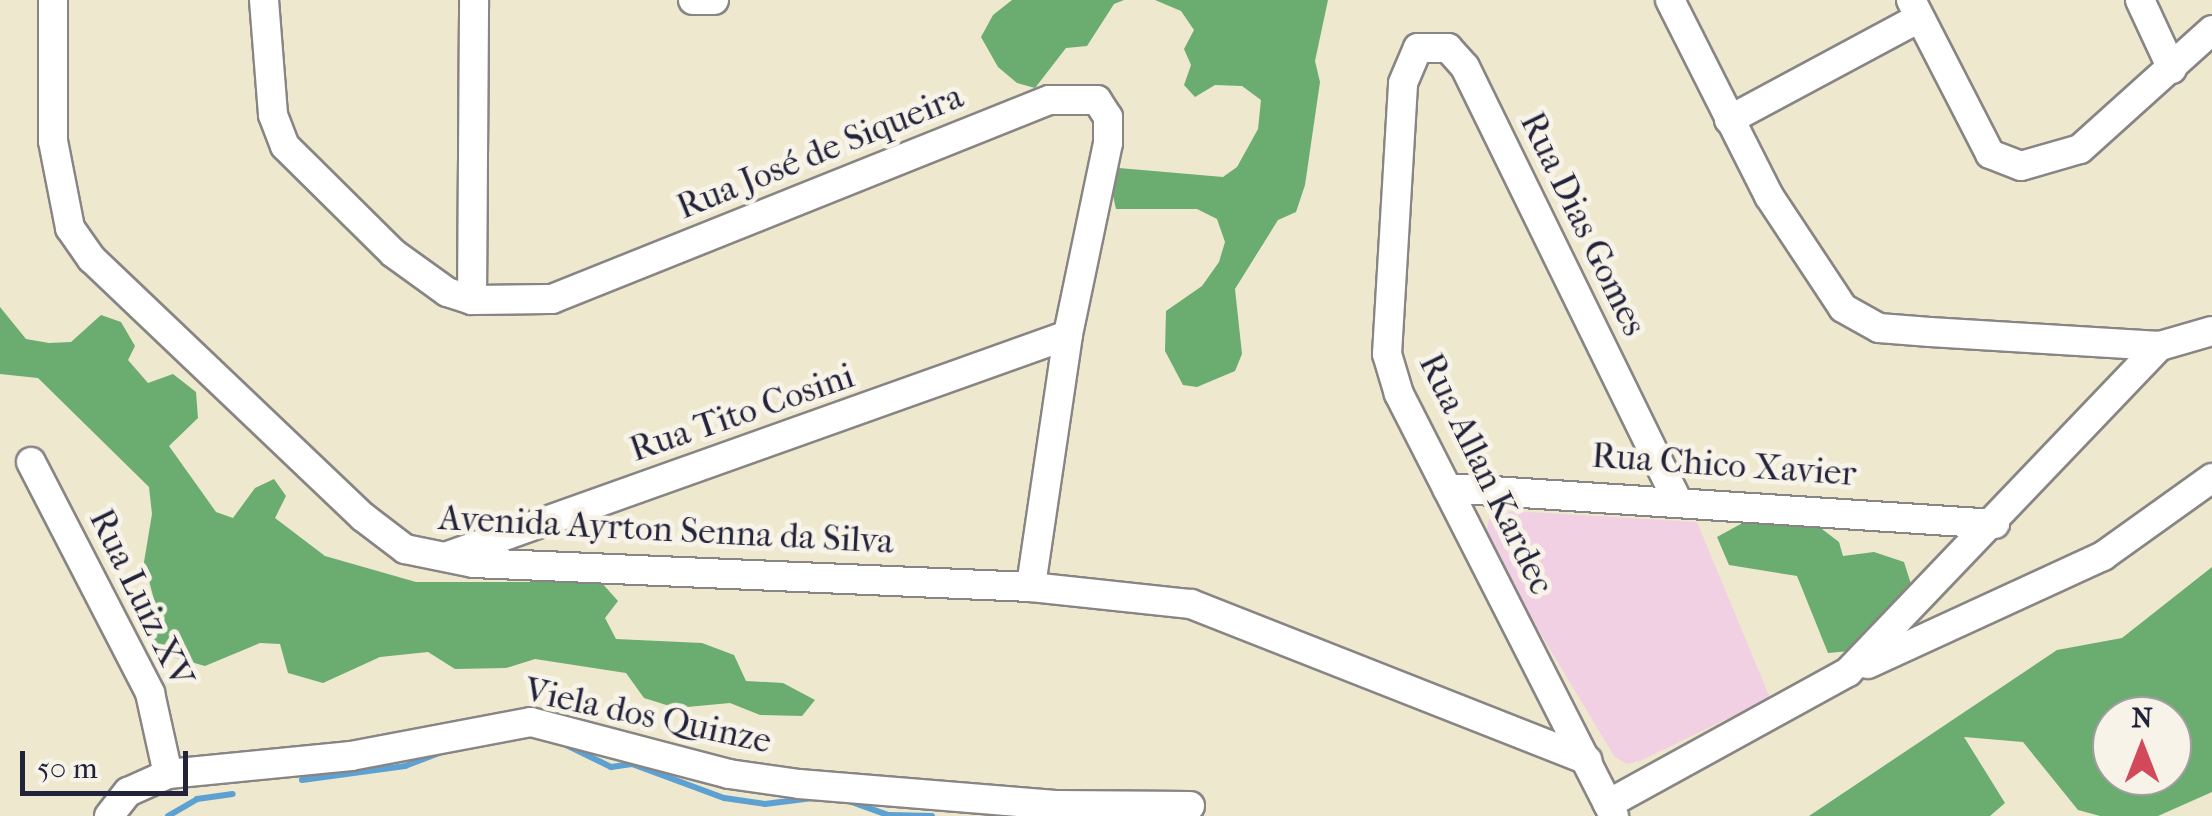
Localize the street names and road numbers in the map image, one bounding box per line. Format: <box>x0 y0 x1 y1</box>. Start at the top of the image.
street label: Rua José de Siqueira <box>671 75 969 229</box>
street label: Rua Dias Gomes <box>1511 105 1655 343</box>
street label: Rua Allan Kardec <box>1410 347 1562 601</box>
street label: Rua Tito Cosini <box>624 355 860 471</box>
street label: Rua Chico Xavier <box>1590 435 1858 495</box>
street label: Avenida Ayrton Senna da Silva <box>438 497 894 563</box>
street label: Rua Luiz XV <box>80 502 202 694</box>
street label: Viela dos Quinze <box>521 669 775 763</box>

